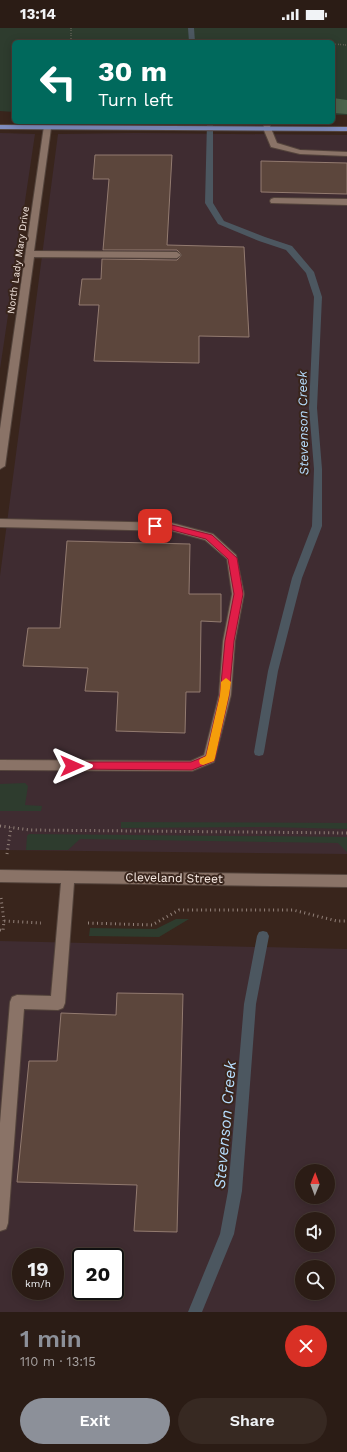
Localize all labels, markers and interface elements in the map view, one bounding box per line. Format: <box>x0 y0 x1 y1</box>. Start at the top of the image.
text: 13:14 <box>20 5 56 23</box>
text: 30 m <box>98 55 167 88</box>
icon: left <box>32 56 84 108</box>
text: Turn left <box>98 89 173 110</box>
street label: North Lady Mary Drive <box>5 205 31 314</box>
water label: Stevenson Creek <box>295 370 311 475</box>
pin <box>138 509 172 543</box>
icon: arrive <box>144 515 166 537</box>
position arrow <box>51 745 93 787</box>
street label: Cleveland Street <box>125 870 223 886</box>
water label: Stevenson Creek <box>210 1059 240 1190</box>
north arrow <box>295 1164 335 1204</box>
map controls <box>295 1164 335 1300</box>
button: sound <box>295 1212 335 1252</box>
speed limit sign: 20 <box>72 1248 124 1300</box>
text: 19 <box>28 1257 48 1281</box>
button: search <box>295 1260 335 1300</box>
text: km/h <box>25 1278 51 1289</box>
text: 1 min <box>20 1325 82 1353</box>
button: close <box>285 1325 327 1367</box>
text: 110 m · 13:15 <box>20 1354 96 1369</box>
button: Exit <box>20 1398 170 1444</box>
button: Share <box>178 1398 327 1444</box>

